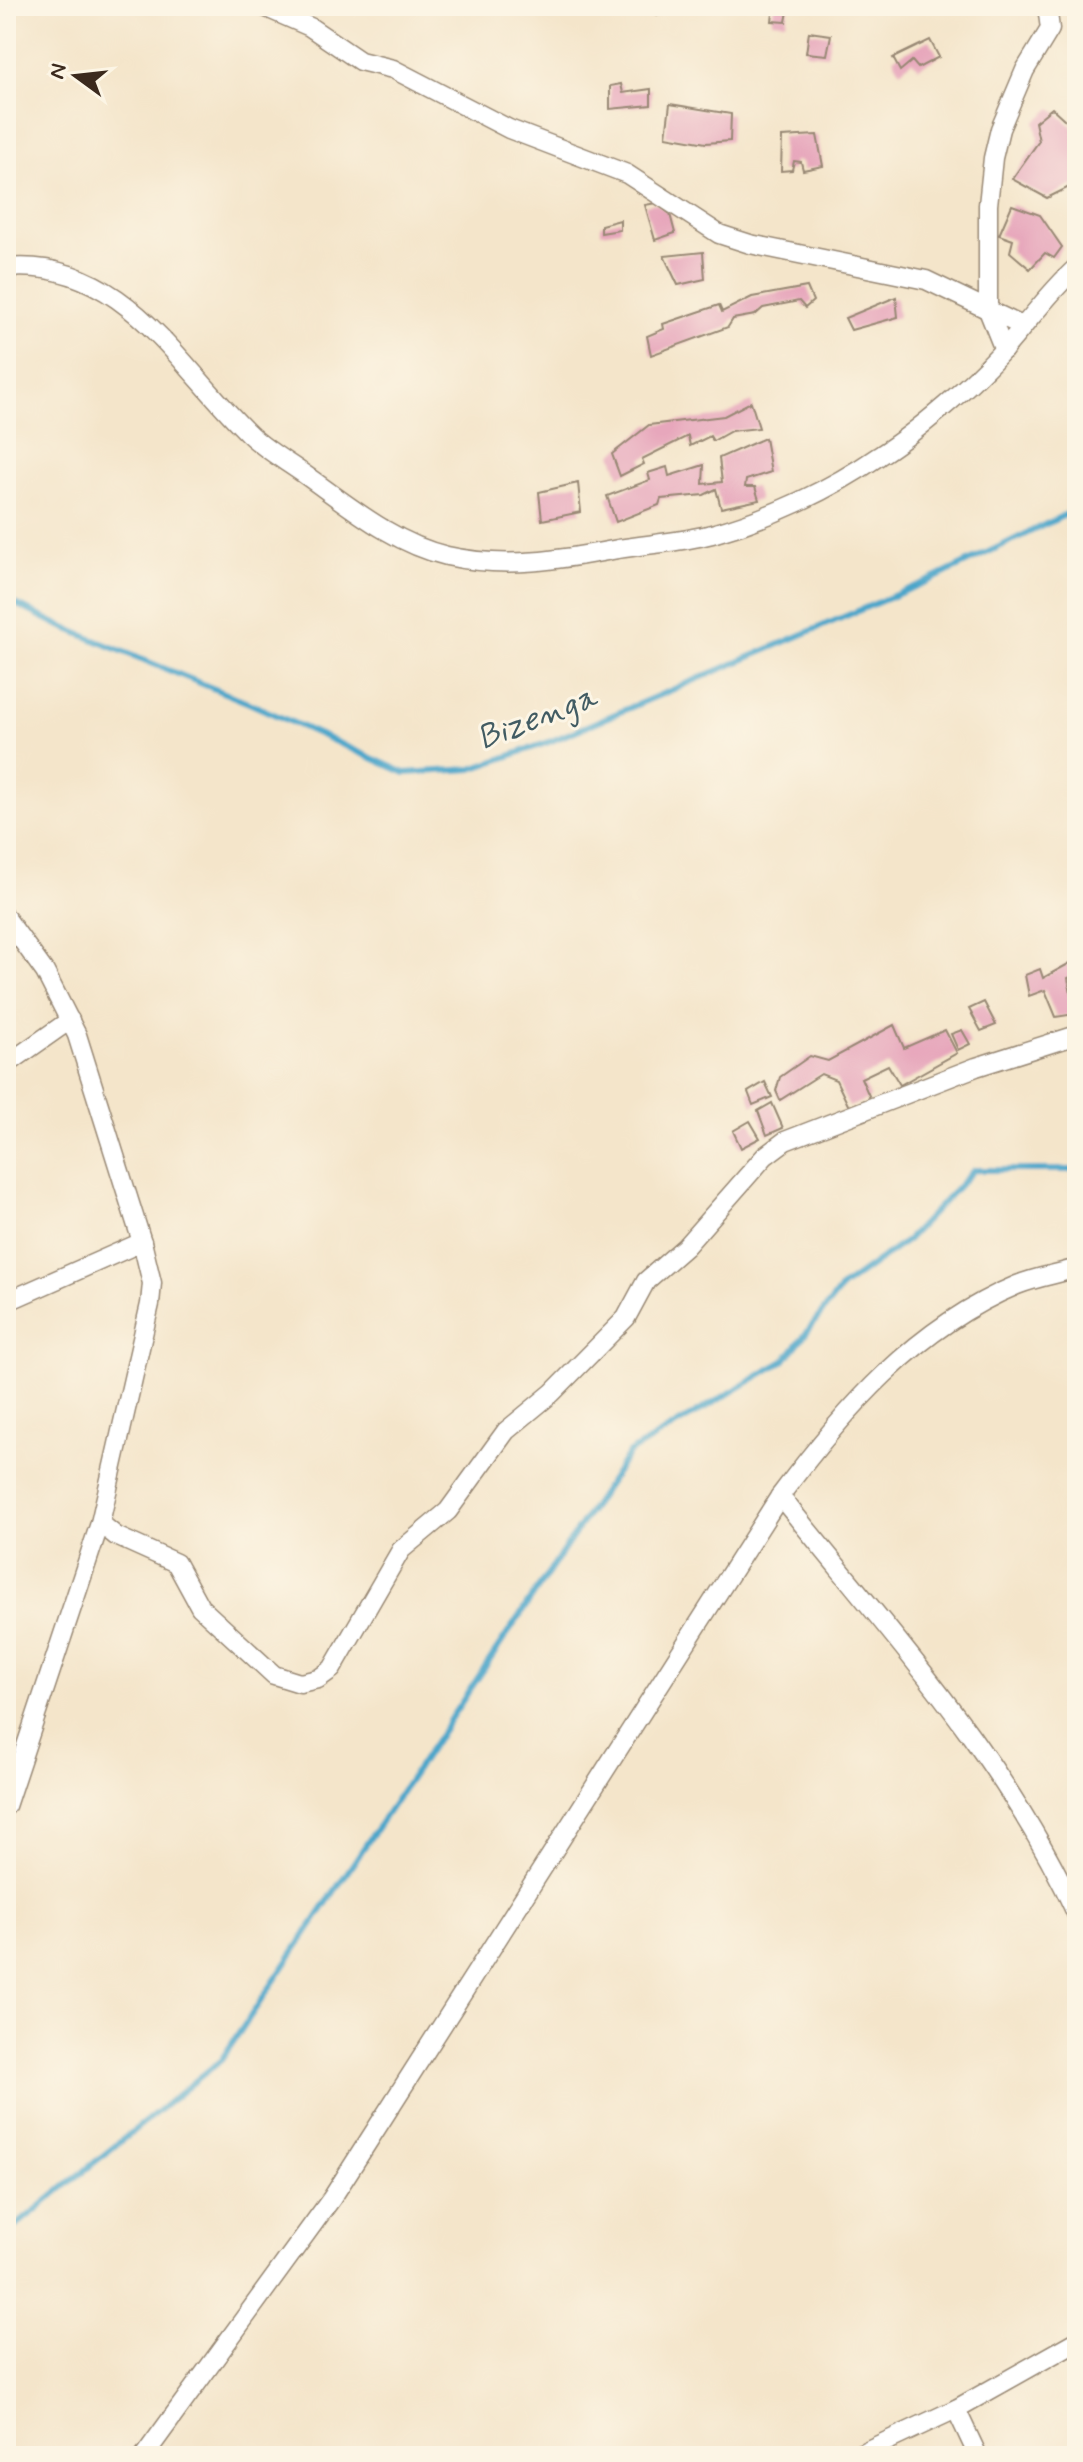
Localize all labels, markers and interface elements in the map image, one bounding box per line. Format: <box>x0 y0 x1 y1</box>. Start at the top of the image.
north arrow <box>36 36 116 116</box>
text: N <box>43 61 74 82</box>
water label: Bizenga <box>471 674 605 762</box>

